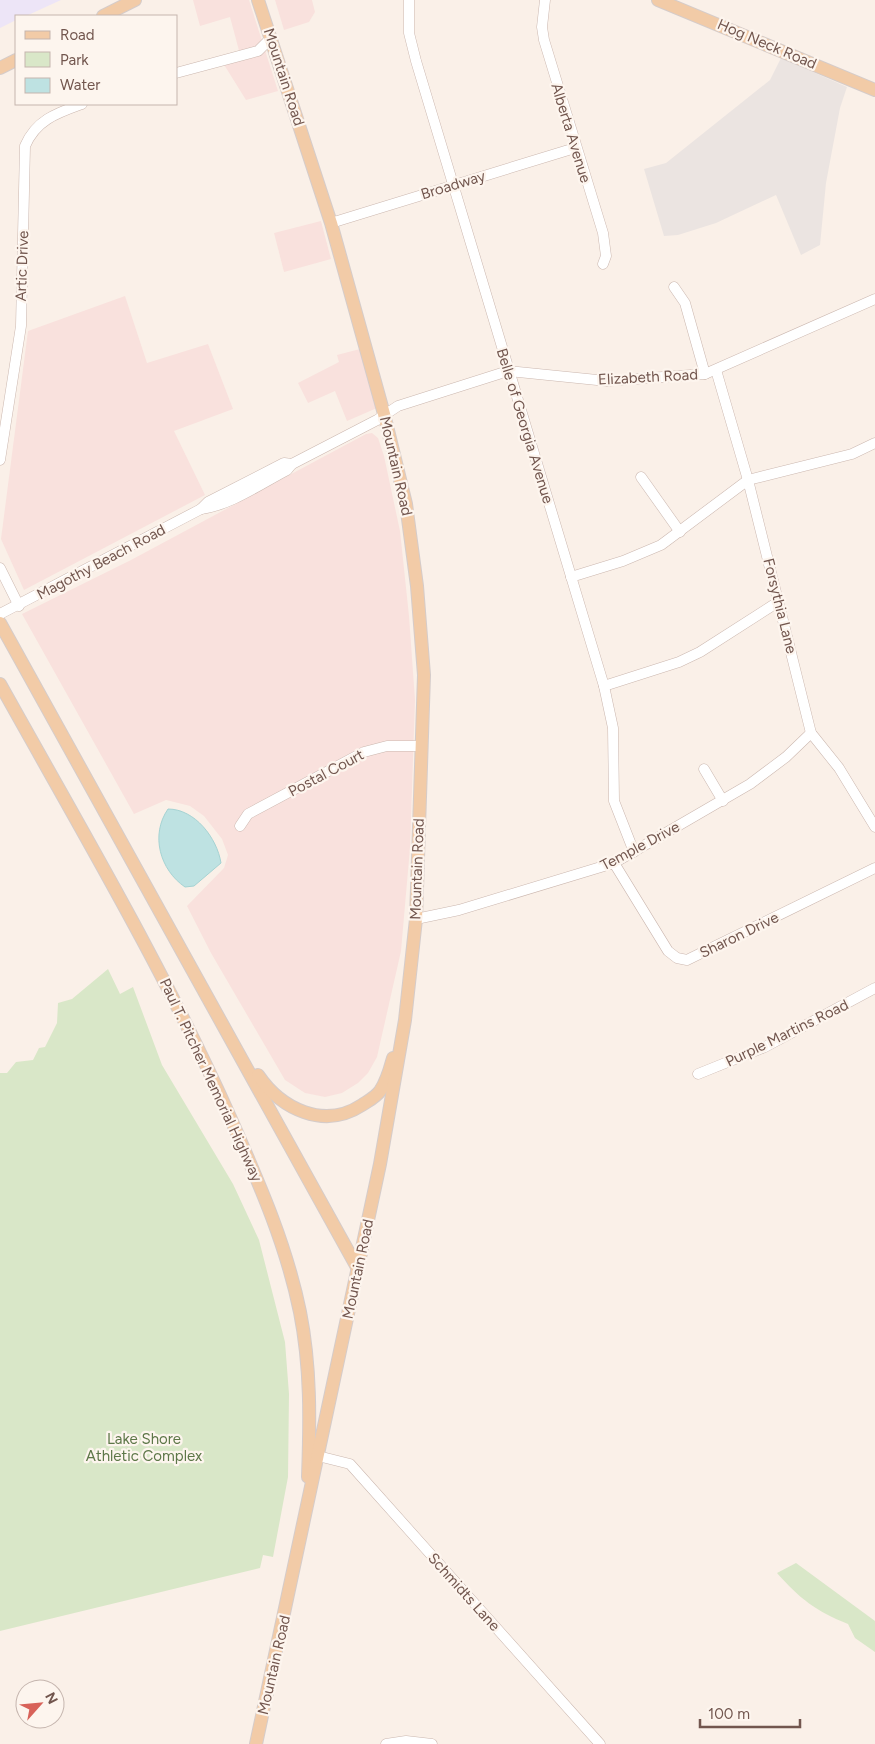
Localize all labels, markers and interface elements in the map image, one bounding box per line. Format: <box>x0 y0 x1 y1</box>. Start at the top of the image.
legend <box>15 15 178 105</box>
street label: Hog Neck Road <box>715 15 819 73</box>
text: Road <box>60 26 95 44</box>
street label: Mountain Road <box>260 26 308 128</box>
text: Park <box>60 51 89 69</box>
text: Water <box>60 76 100 94</box>
street label: Alberta Avenue <box>547 81 595 185</box>
street label: Broadway <box>419 167 487 203</box>
street label: Artic Drive <box>12 230 32 302</box>
street label: Belle of Georgia Avenue <box>493 346 557 506</box>
street label: Elizabeth Road <box>598 365 698 389</box>
street label: Mountain Road <box>376 415 416 517</box>
street label: Magothy Beach Road <box>34 520 168 604</box>
street label: Forsythia Lane <box>759 556 801 656</box>
street label: Postal Court <box>285 745 367 800</box>
street label: Mountain Road <box>406 818 428 920</box>
street label: Temple Drive <box>597 818 683 874</box>
street label: Sharon Drive <box>697 908 781 962</box>
street label: Paul T. Pitcher Memorial Highway <box>156 975 266 1185</box>
street label: Purple Martins Road <box>723 995 851 1071</box>
street label: Mountain Road <box>339 1217 377 1321</box>
park label: Lake Shore Athletic Complex <box>86 1430 202 1465</box>
street label: Schmidts Lane <box>424 1549 504 1635</box>
street label: Mountain Road <box>254 1614 294 1716</box>
north arrow <box>15 1679 65 1729</box>
text: N <box>41 1690 61 1707</box>
scale bar <box>700 1696 800 1728</box>
text: 100 m <box>708 1705 750 1723</box>

